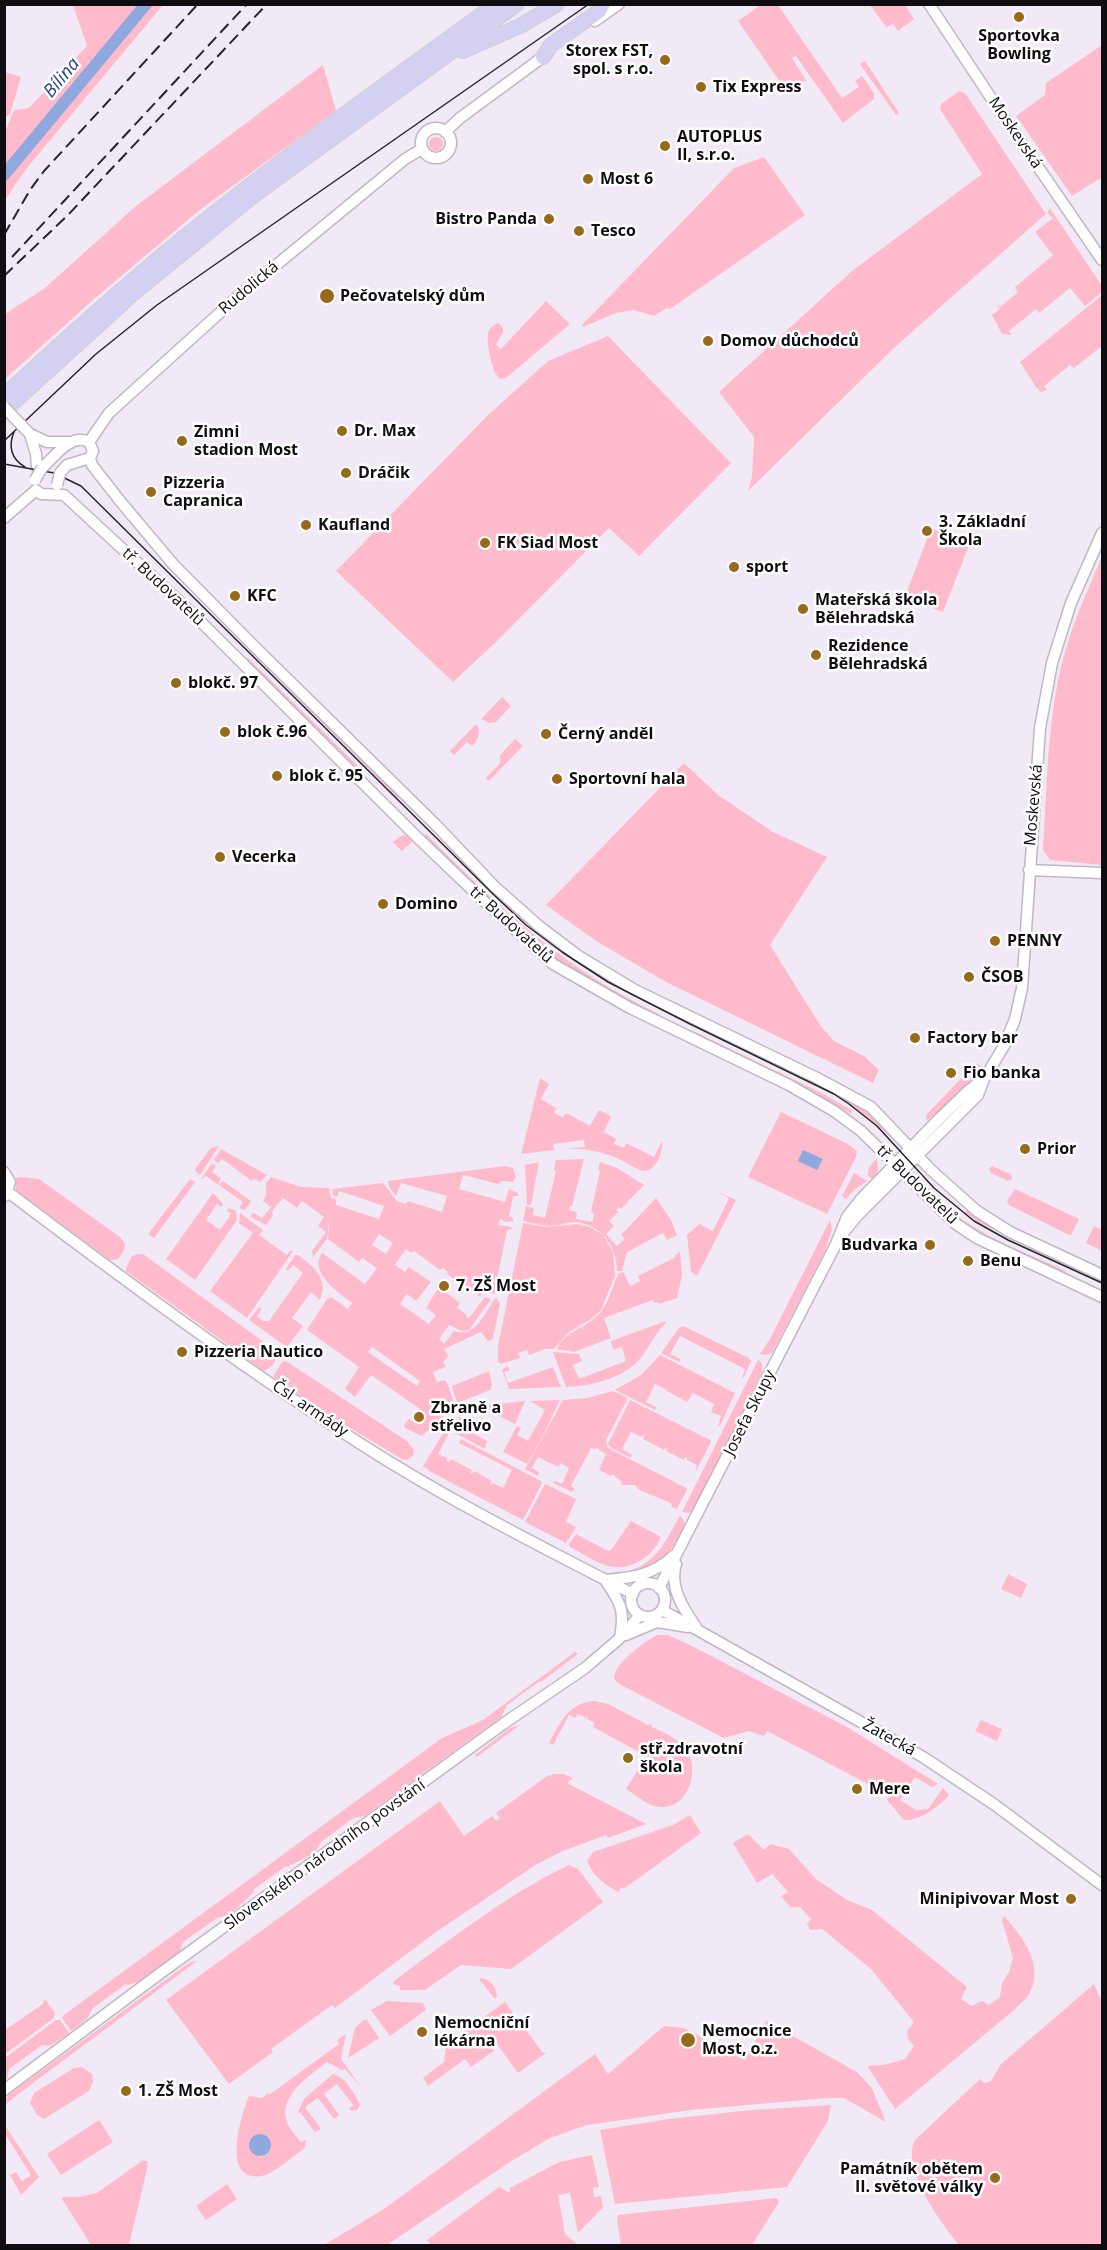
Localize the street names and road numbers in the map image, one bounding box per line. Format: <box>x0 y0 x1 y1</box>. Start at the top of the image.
street label: Moskevská <box>984 94 1046 172</box>
street label: Rudolická <box>215 257 283 319</box>
street label: tř. Budovatelů <box>118 544 208 630</box>
street label: Moskevská <box>1021 763 1047 847</box>
street label: tř. Budovatelů <box>465 883 557 967</box>
street label: tř. Budovatelů <box>872 1141 962 1229</box>
street label: Josefa Skupy <box>720 1367 780 1459</box>
street label: Čsl. armády <box>269 1377 351 1441</box>
street label: Žatecká <box>859 1716 919 1760</box>
street label: Slovenského národního povstání <box>221 1776 429 1934</box>

